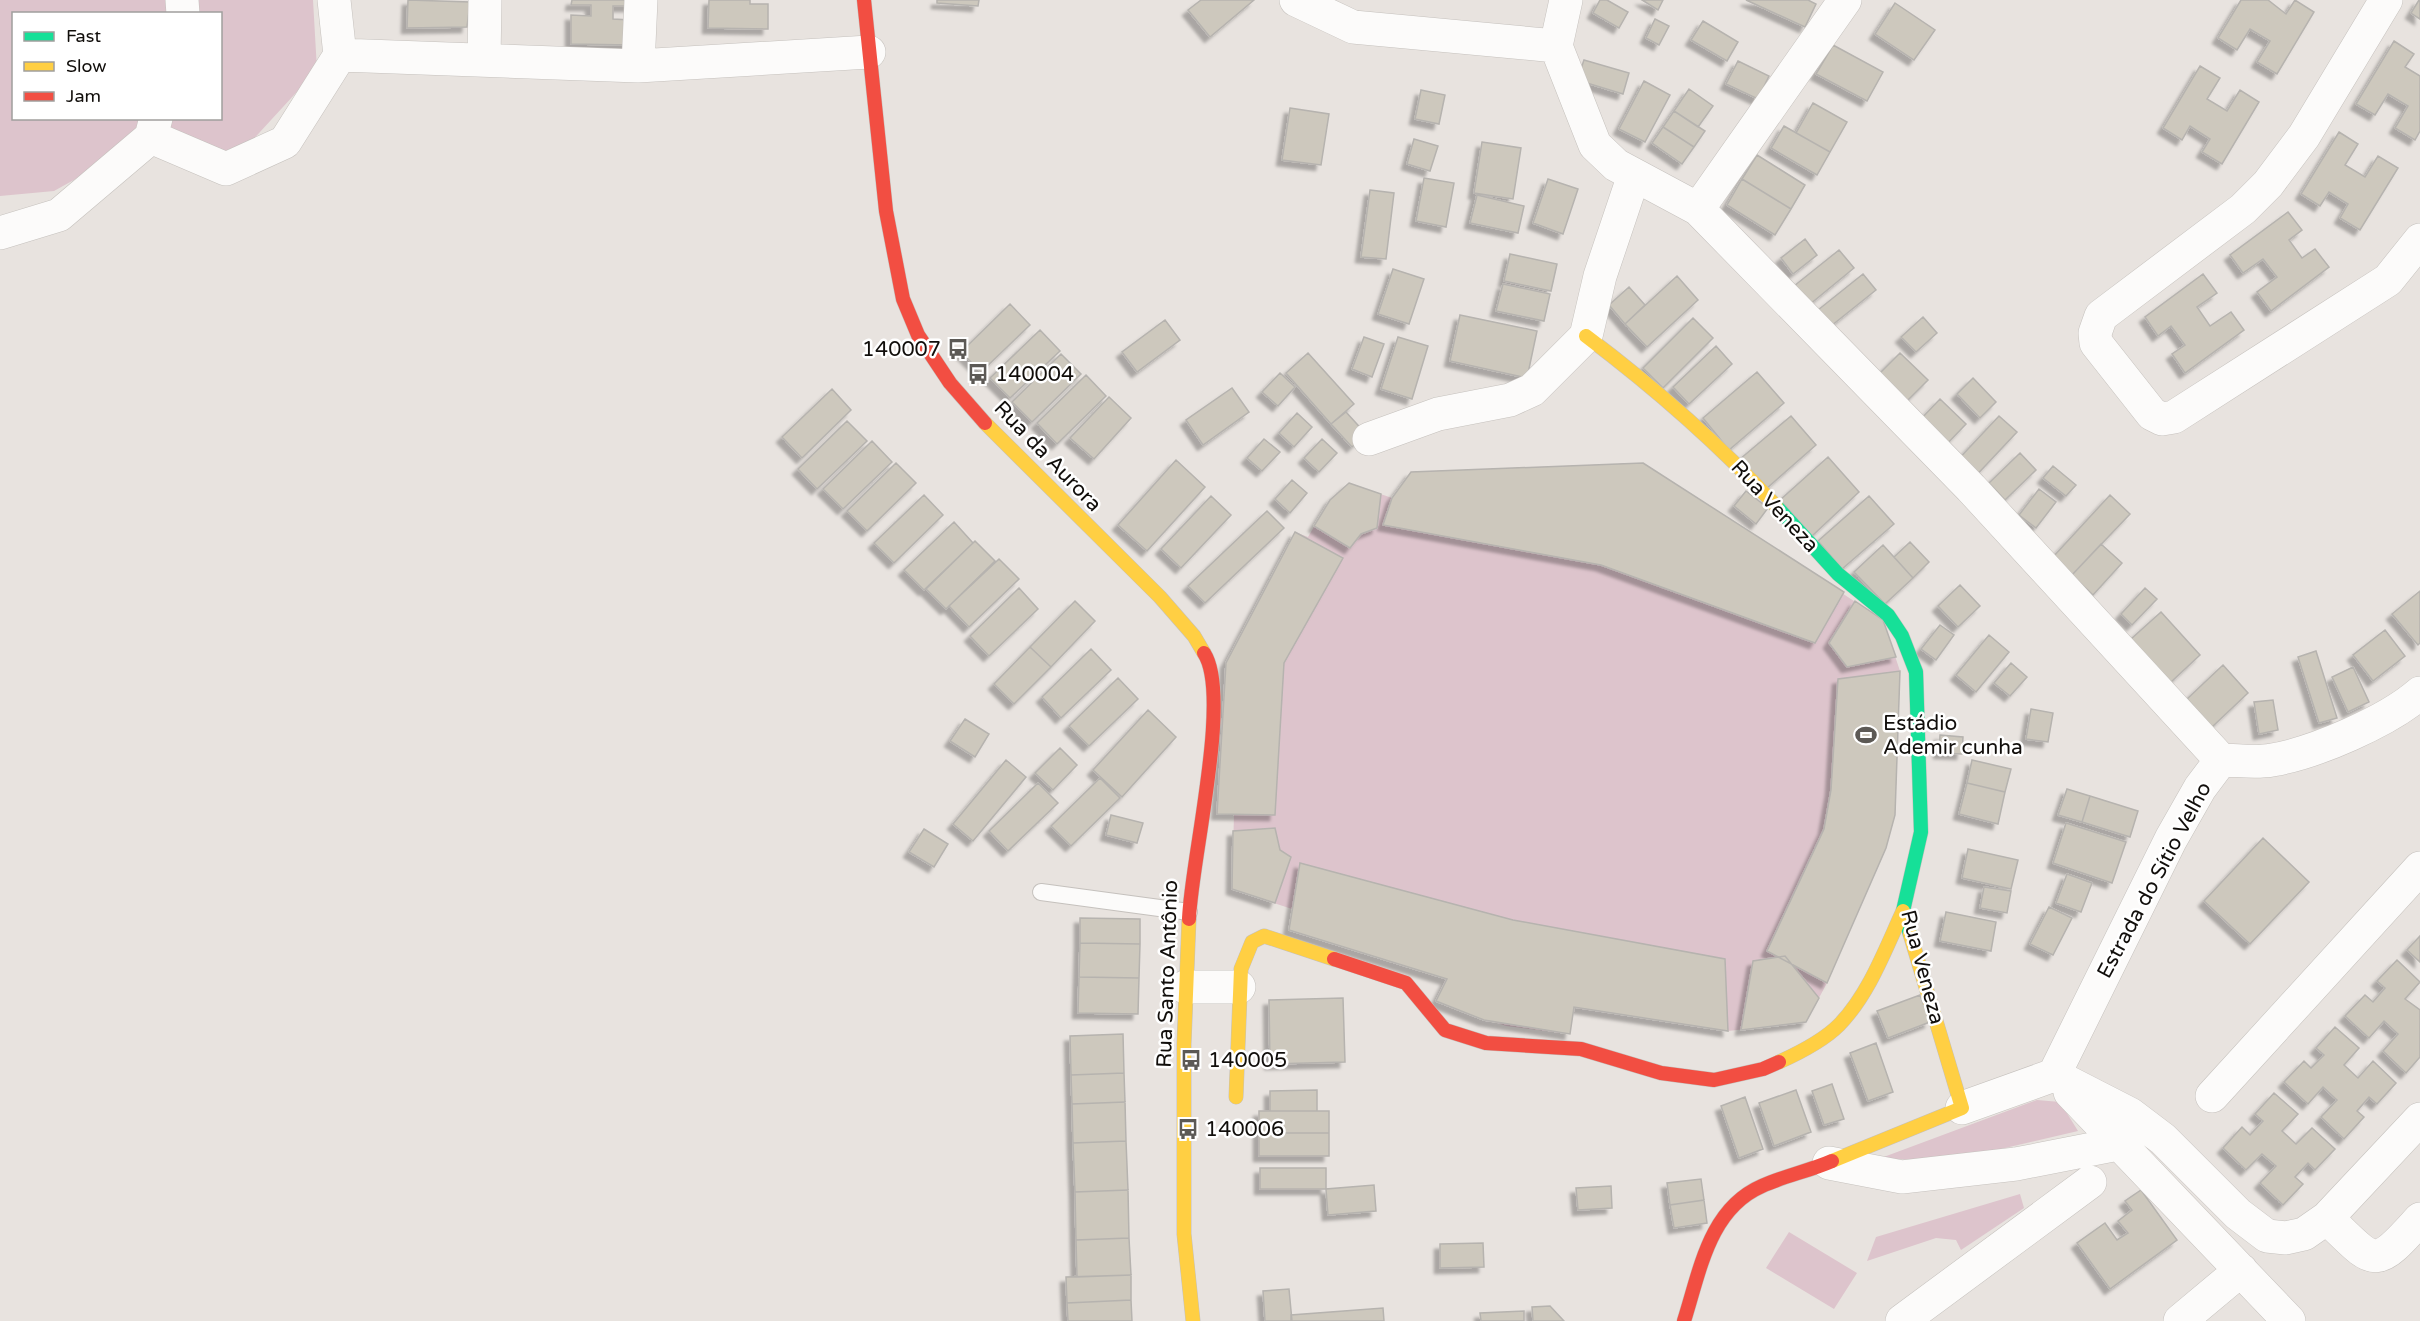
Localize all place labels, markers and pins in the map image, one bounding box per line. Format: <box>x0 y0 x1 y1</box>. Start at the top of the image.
place label: 140007 <box>862 337 941 362</box>
bus stop icon: 140007 <box>946 337 970 361</box>
bus stop icon: 140004 <box>966 362 990 386</box>
place label: 140004 <box>995 362 1074 387</box>
place label: Estádio Ademir cunha <box>1883 711 2023 760</box>
sports icon: Estádio Ademir cunha <box>1854 723 1878 747</box>
bus stop icon: 140005 <box>1179 1048 1203 1072</box>
place label: 140005 <box>1208 1048 1287 1073</box>
bus stop icon: 140006 <box>1176 1117 1200 1141</box>
place label: 140006 <box>1205 1117 1284 1142</box>

